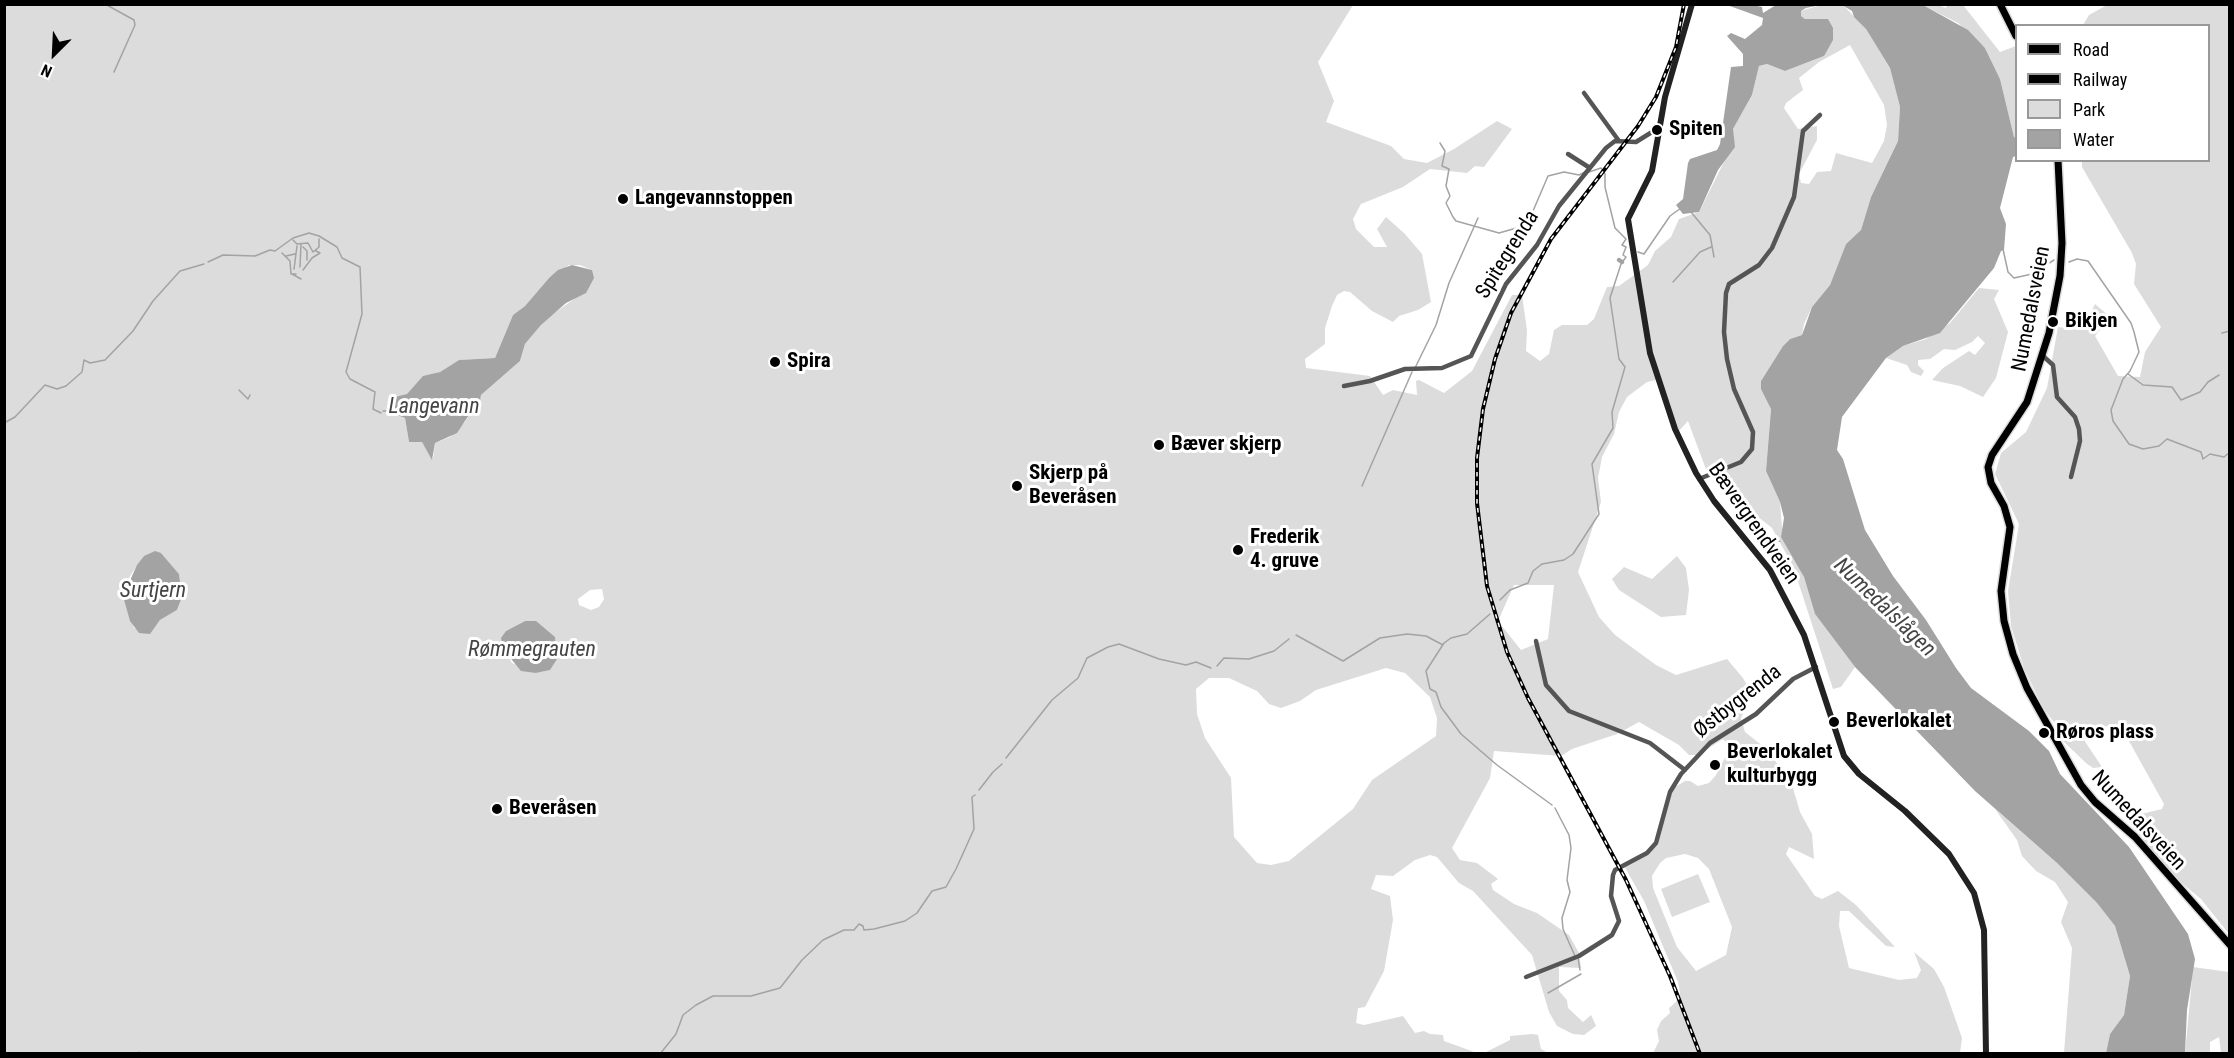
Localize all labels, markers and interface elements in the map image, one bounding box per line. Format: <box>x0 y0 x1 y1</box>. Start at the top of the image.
north arrow <box>24 24 84 84</box>
legend <box>2015 24 2210 162</box>
text: Road <box>2073 39 2109 60</box>
text: N <box>38 60 55 82</box>
text: Railway <box>2073 69 2127 90</box>
text: Park <box>2073 99 2105 120</box>
place label: Spiten <box>1669 117 1723 143</box>
marker: Spiten <box>1650 123 1664 137</box>
text: Water <box>2073 129 2114 150</box>
place label: Langevannstoppen <box>635 186 793 212</box>
marker: Langevannstoppen <box>616 192 630 206</box>
street label: Spitegrenda <box>1471 206 1545 304</box>
street label: Numedalsveien <box>2007 244 2057 374</box>
place label: Bikjen <box>2065 309 2118 335</box>
marker: Bikjen <box>2046 315 2060 329</box>
place label: Spira <box>787 349 831 375</box>
marker: Spira <box>768 355 782 369</box>
water label: Langevann <box>389 394 479 420</box>
place label: Bæver skjerp <box>1171 432 1281 458</box>
marker: Bæver skjerp <box>1152 438 1166 452</box>
street label: Bævergrendveien <box>1702 459 1804 589</box>
place label: Skjerp på Beveråsen <box>1029 461 1116 511</box>
marker: Skjerp på Beveråsen <box>1010 479 1024 493</box>
place label: Frederik 4. gruve <box>1250 525 1319 575</box>
marker: Frederik 4. gruve <box>1231 543 1245 557</box>
water label: Numedalslågen <box>1828 553 1940 663</box>
water label: Surtjern <box>120 578 186 604</box>
water label: Rømmegrauten <box>468 637 596 663</box>
street label: Østbygrenda <box>1689 660 1787 744</box>
place label: Beverlokalet <box>1846 709 1951 735</box>
marker: Beverlokalet <box>1827 715 1841 729</box>
place label: Røros plass <box>2056 720 2154 746</box>
marker: Røros plass <box>2037 726 2051 740</box>
place label: Beverlokalet kulturbygg <box>1727 740 1832 790</box>
marker: Beverlokalet kulturbygg <box>1708 758 1722 772</box>
street label: Numedalsveien <box>2085 766 2191 876</box>
place label: Beveråsen <box>509 796 596 822</box>
marker: Beveråsen <box>490 802 504 816</box>

